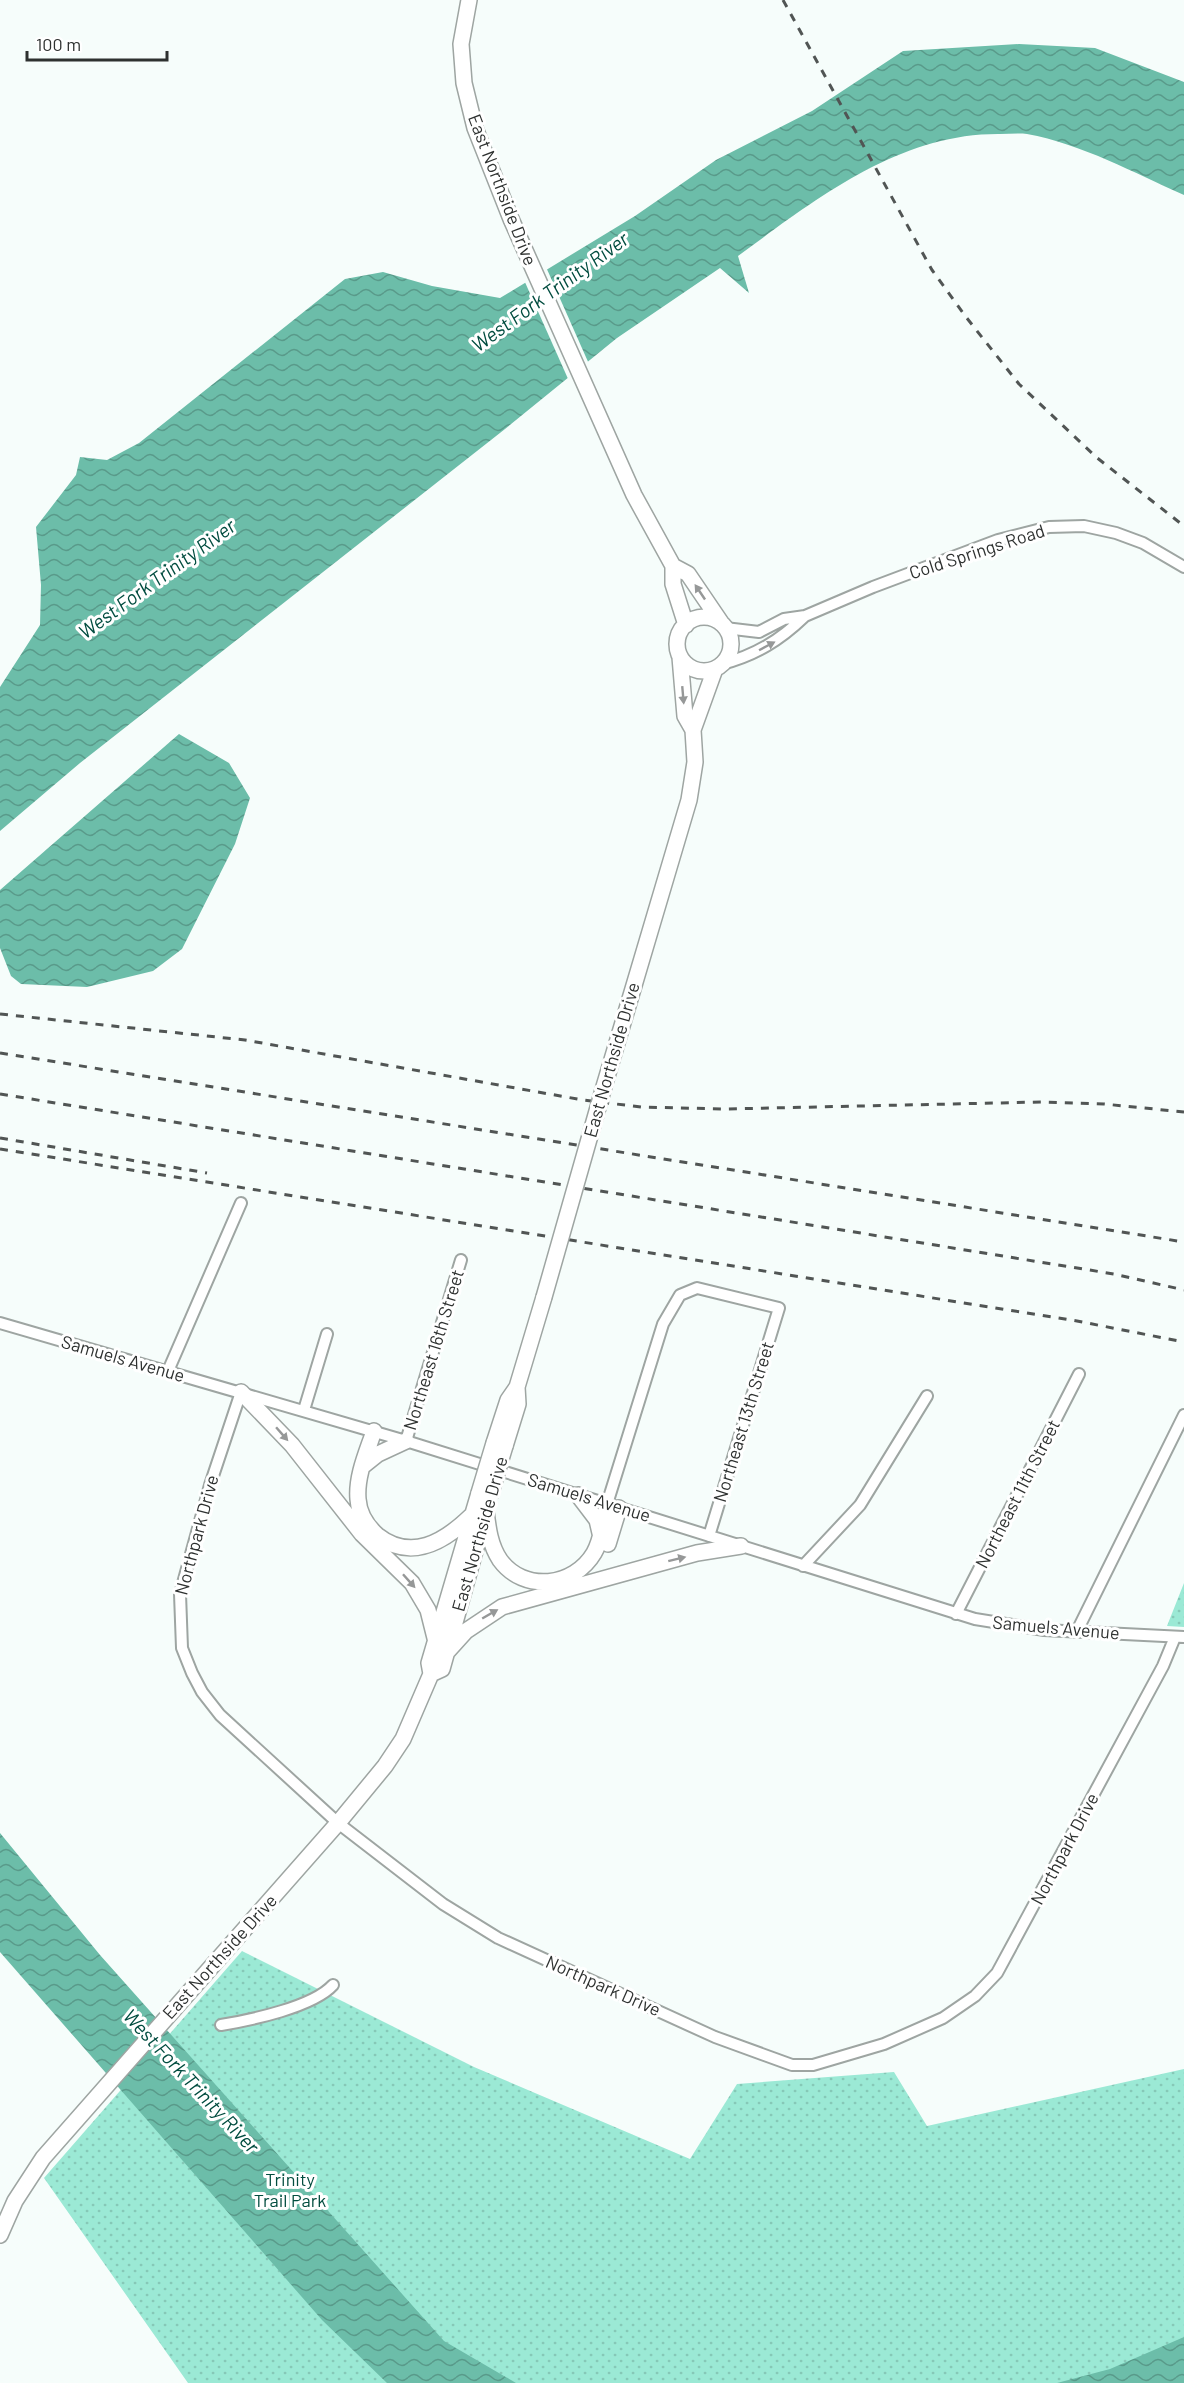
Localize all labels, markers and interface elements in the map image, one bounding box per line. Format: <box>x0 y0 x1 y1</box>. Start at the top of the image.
scale bar <box>27 24 166 62</box>
text: 100 m <box>36 33 81 55</box>
street label: East Northside Drive <box>464 111 542 268</box>
water label: West Fork Trinity River <box>466 226 633 356</box>
water label: West Fork Trinity River <box>73 513 240 643</box>
street label: Cold Springs Road <box>906 519 1047 583</box>
one-way arrow <box>694 585 706 601</box>
one-way arrow <box>759 641 776 651</box>
one-way arrow <box>678 685 688 704</box>
street label: East Northside Drive <box>578 980 644 1140</box>
street label: Northeast 16th Street <box>398 1267 468 1433</box>
street label: Samuels Avenue <box>59 1330 188 1386</box>
street label: Northeast 13th Street <box>708 1339 778 1505</box>
street label: Northeast 11th Street <box>970 1415 1064 1572</box>
one-way arrow <box>275 1426 288 1442</box>
street label: East Northside Drive <box>446 1454 512 1614</box>
street label: Samuels Avenue <box>525 1468 653 1526</box>
street label: Northpark Drive <box>169 1472 223 1597</box>
one-way arrow <box>667 1553 686 1563</box>
one-way arrow <box>402 1573 415 1588</box>
one-way arrow <box>482 1608 498 1619</box>
street label: Samuels Avenue <box>992 1610 1121 1644</box>
street label: Northpark Drive <box>1025 1789 1103 1908</box>
street label: East Northside Drive <box>157 1889 281 2023</box>
street label: Northpark Drive <box>543 1950 664 2020</box>
water label: West Fork Trinity River <box>119 2003 265 2158</box>
park label: Trinity Trail Park <box>254 2168 326 2211</box>

